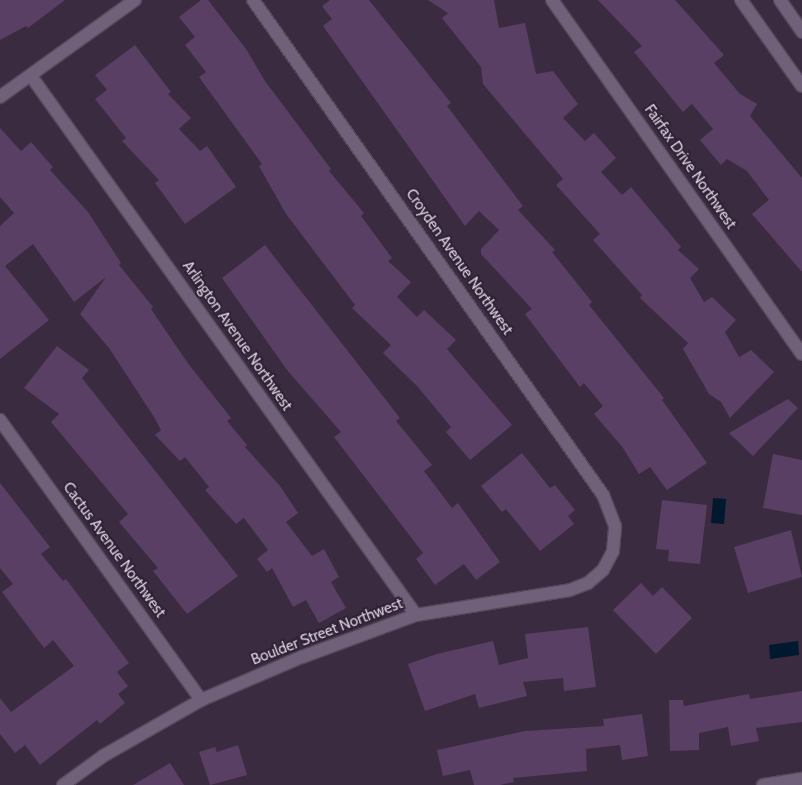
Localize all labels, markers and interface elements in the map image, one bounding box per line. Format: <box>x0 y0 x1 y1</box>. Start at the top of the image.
street label: Fairfax Drive Northwest <box>640 101 740 233</box>
street label: Croyden Avenue Northwest <box>402 186 516 338</box>
street label: Arlington Avenue Northwest <box>178 258 296 414</box>
street label: Cactus Avenue Northwest <box>59 479 169 621</box>
street label: Boulder Street Northwest <box>249 595 405 669</box>

